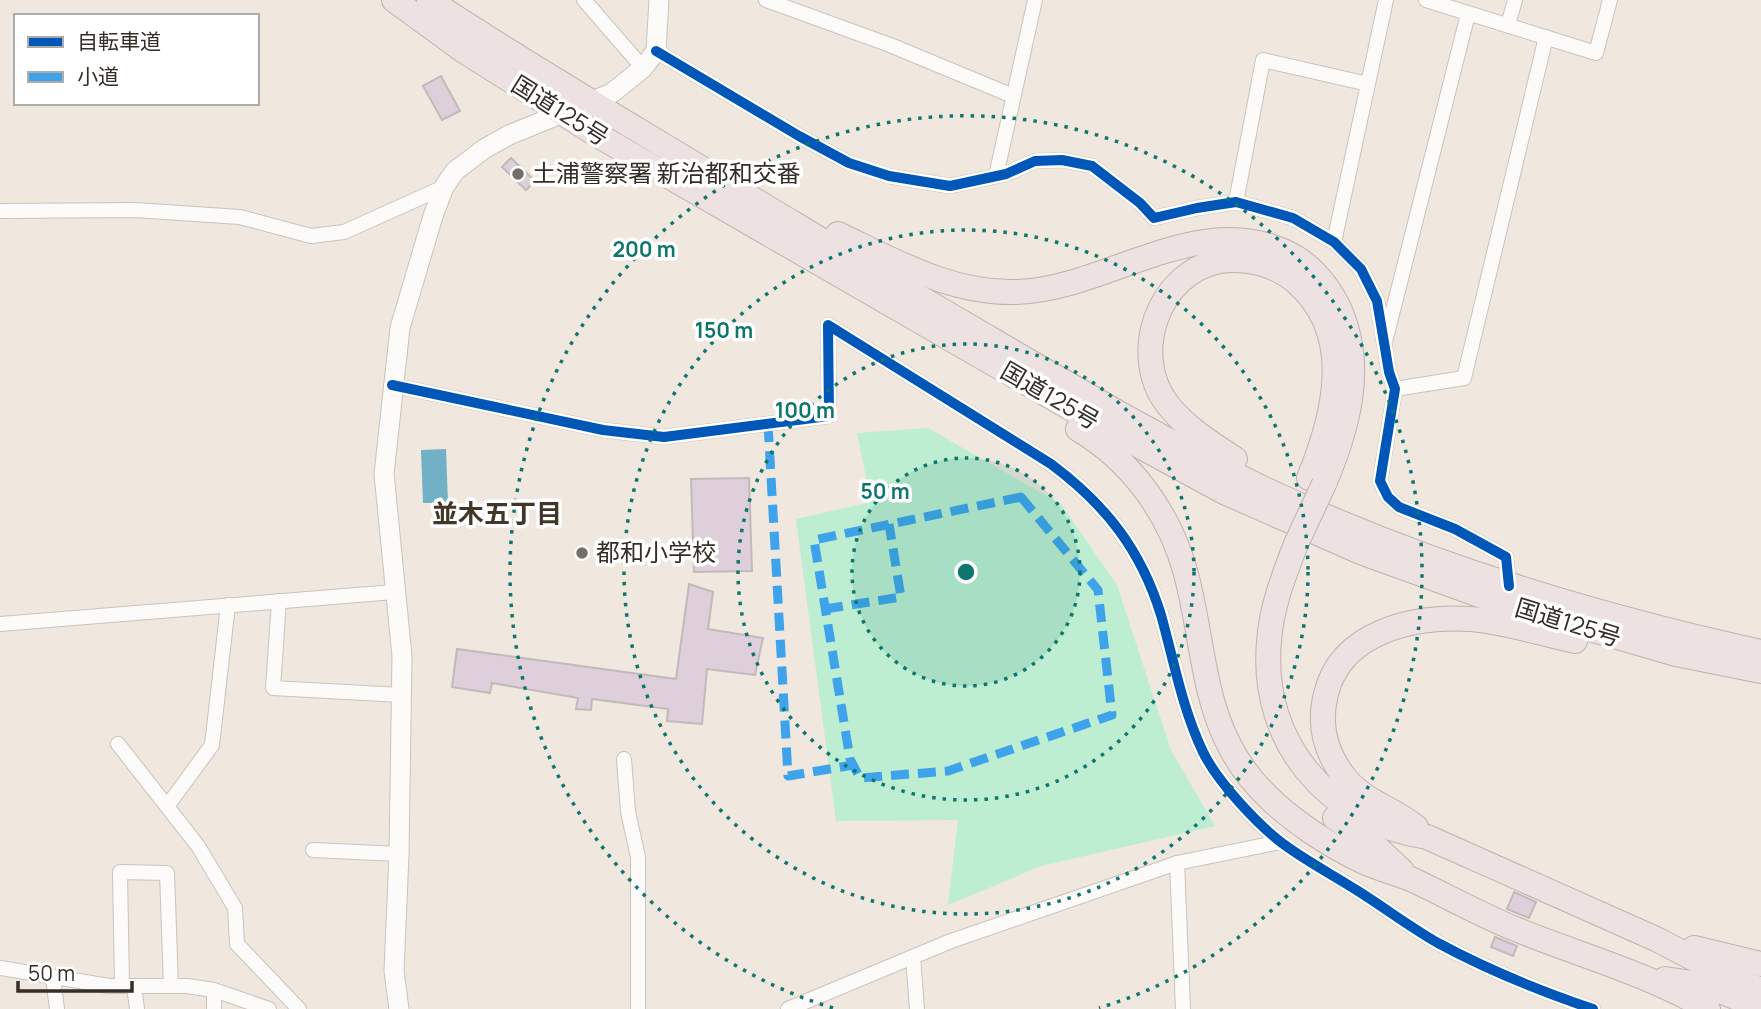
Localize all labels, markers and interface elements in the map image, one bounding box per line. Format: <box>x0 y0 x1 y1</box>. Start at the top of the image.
legend <box>14 14 259 105</box>
text: 自転車道 <box>77 27 161 55</box>
text: 小道 <box>77 62 119 90</box>
street label: 国道125号 <box>506 67 616 153</box>
place label: 土浦警察署 新治都和交番 <box>532 156 801 189</box>
marker: 土浦警察署 新治都和交番 <box>510 166 526 182</box>
text: 200 m <box>612 235 676 263</box>
text: 150 m <box>695 316 753 344</box>
street label: 国道125号 <box>995 353 1106 436</box>
text: 100 m <box>775 396 835 424</box>
text: 50 m <box>860 477 910 505</box>
district label: 並木五丁目 <box>432 495 562 531</box>
place label: 都和小学校 <box>596 535 716 568</box>
marker: 都和小学校 <box>574 545 590 561</box>
centre of rings <box>954 560 978 584</box>
street label: 国道125号 <box>1512 590 1625 653</box>
scale bar <box>18 950 131 994</box>
text: 50 m <box>28 959 75 987</box>

